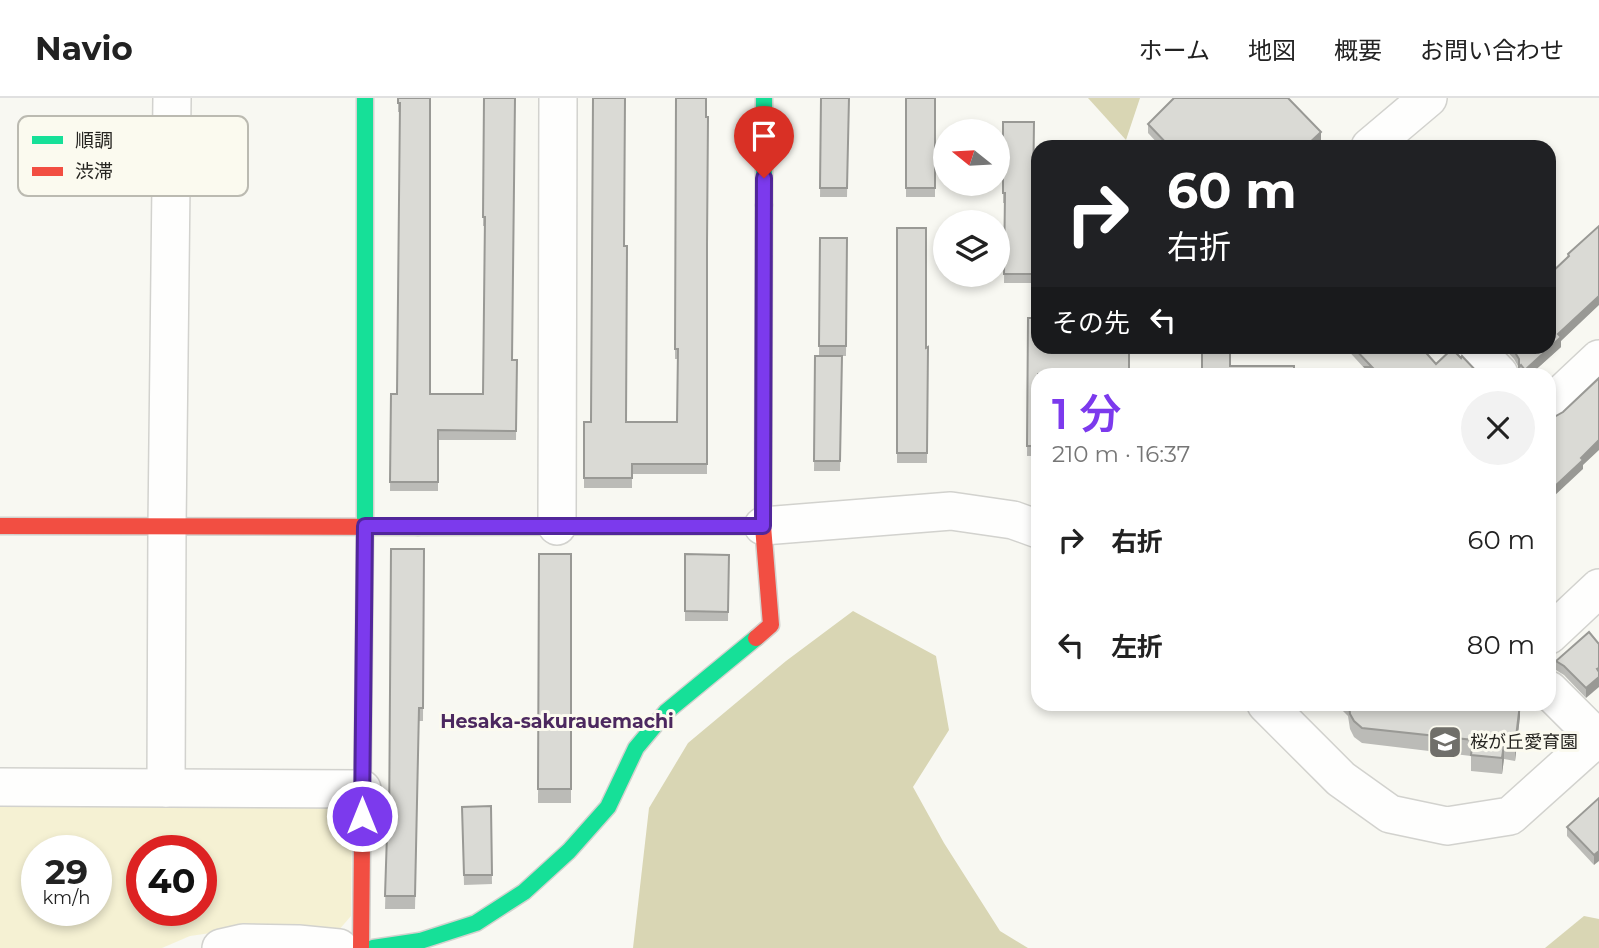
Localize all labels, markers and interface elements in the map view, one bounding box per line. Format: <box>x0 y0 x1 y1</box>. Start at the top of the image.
text: Navio <box>35 28 133 68</box>
text: ホーム <box>1139 36 1210 65</box>
text: 地図 <box>1248 36 1296 65</box>
text: 概要 <box>1334 36 1382 65</box>
text: お問い合わせ <box>1420 36 1564 65</box>
pin <box>734 106 794 178</box>
legend <box>18 116 248 196</box>
icon: arrive <box>745 117 783 155</box>
north arrow <box>933 119 1010 196</box>
map controls <box>933 119 1010 287</box>
text: 順調 <box>75 129 113 152</box>
text: 渋滞 <box>75 160 113 183</box>
text: 60 m <box>1167 161 1297 220</box>
icon: right <box>1052 168 1143 259</box>
button: layers <box>933 210 1010 287</box>
text: 右折 <box>1167 227 1231 266</box>
icon: left <box>1144 301 1182 339</box>
text: その先 <box>1052 307 1130 339</box>
text: 1 分 <box>1052 388 1122 440</box>
button: close <box>1461 391 1535 465</box>
text: 210 m · 16:37 <box>1052 440 1190 468</box>
icon: right <box>1052 521 1090 559</box>
text: 60 m <box>1468 524 1535 556</box>
text: 右折 <box>1111 526 1163 558</box>
icon: left <box>1052 626 1090 664</box>
text: 80 m <box>1467 629 1535 661</box>
text: 左折 <box>1111 631 1163 663</box>
district label: Hesaka-sakurauemachi <box>440 710 674 733</box>
school or university icon: 桜が丘愛育園 <box>1426 723 1464 761</box>
place label: 桜が丘愛育園 <box>1470 731 1578 753</box>
position arrow <box>325 779 399 853</box>
speed limit sign: 40 <box>126 835 217 926</box>
text: 29 <box>45 850 88 893</box>
text: km/h <box>42 887 91 909</box>

